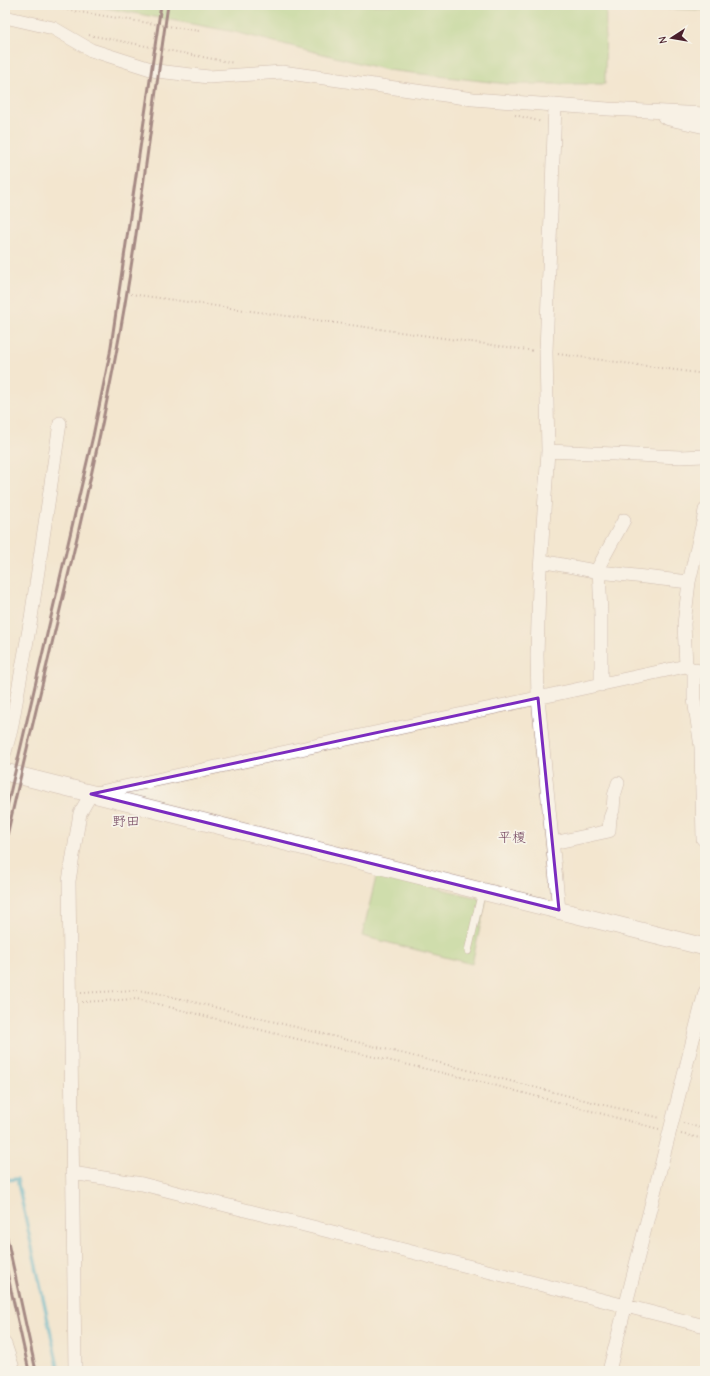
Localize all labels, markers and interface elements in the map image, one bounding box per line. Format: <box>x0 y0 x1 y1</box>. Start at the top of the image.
north arrow <box>652 18 692 58</box>
text: N <box>656 35 670 45</box>
district label: 野田 <box>112 813 140 830</box>
district label: 平榎 <box>498 829 526 846</box>

